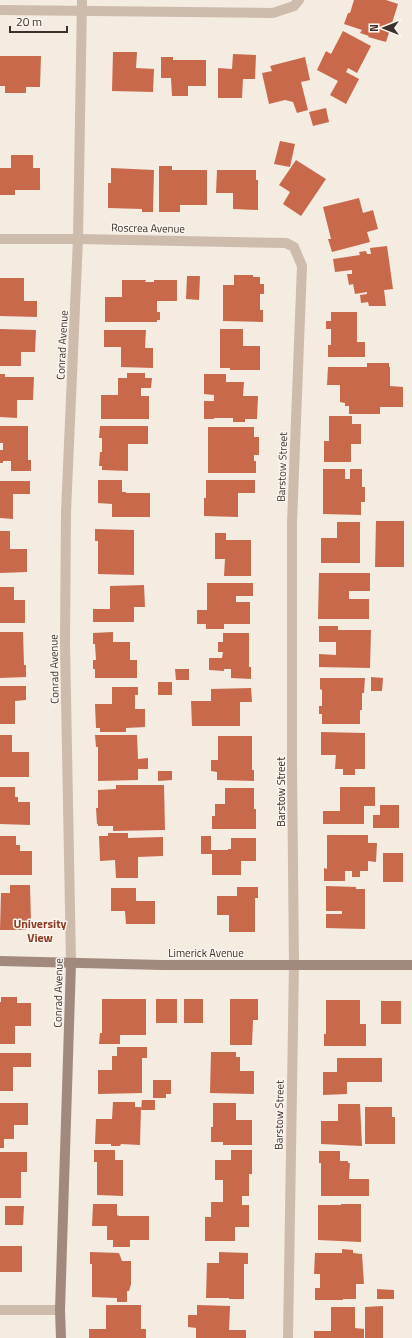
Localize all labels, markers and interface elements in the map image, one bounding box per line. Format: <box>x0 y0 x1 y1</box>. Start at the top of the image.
scale bar <box>10 8 67 34</box>
north arrow <box>364 8 404 48</box>
text: 20 m <box>16 12 42 31</box>
text: N <box>366 24 382 32</box>
street label: Roscrea Avenue <box>111 219 186 237</box>
street label: Conrad Avenue <box>52 309 72 380</box>
street label: Barstow Street <box>273 432 291 502</box>
street label: Conrad Avenue <box>45 634 63 704</box>
street label: Barstow Street <box>273 757 289 827</box>
district label: University View <box>13 914 67 947</box>
street label: Limerick Avenue <box>168 945 244 961</box>
street label: Conrad Avenue <box>49 958 67 1028</box>
street label: Barstow Street <box>270 1080 288 1150</box>

